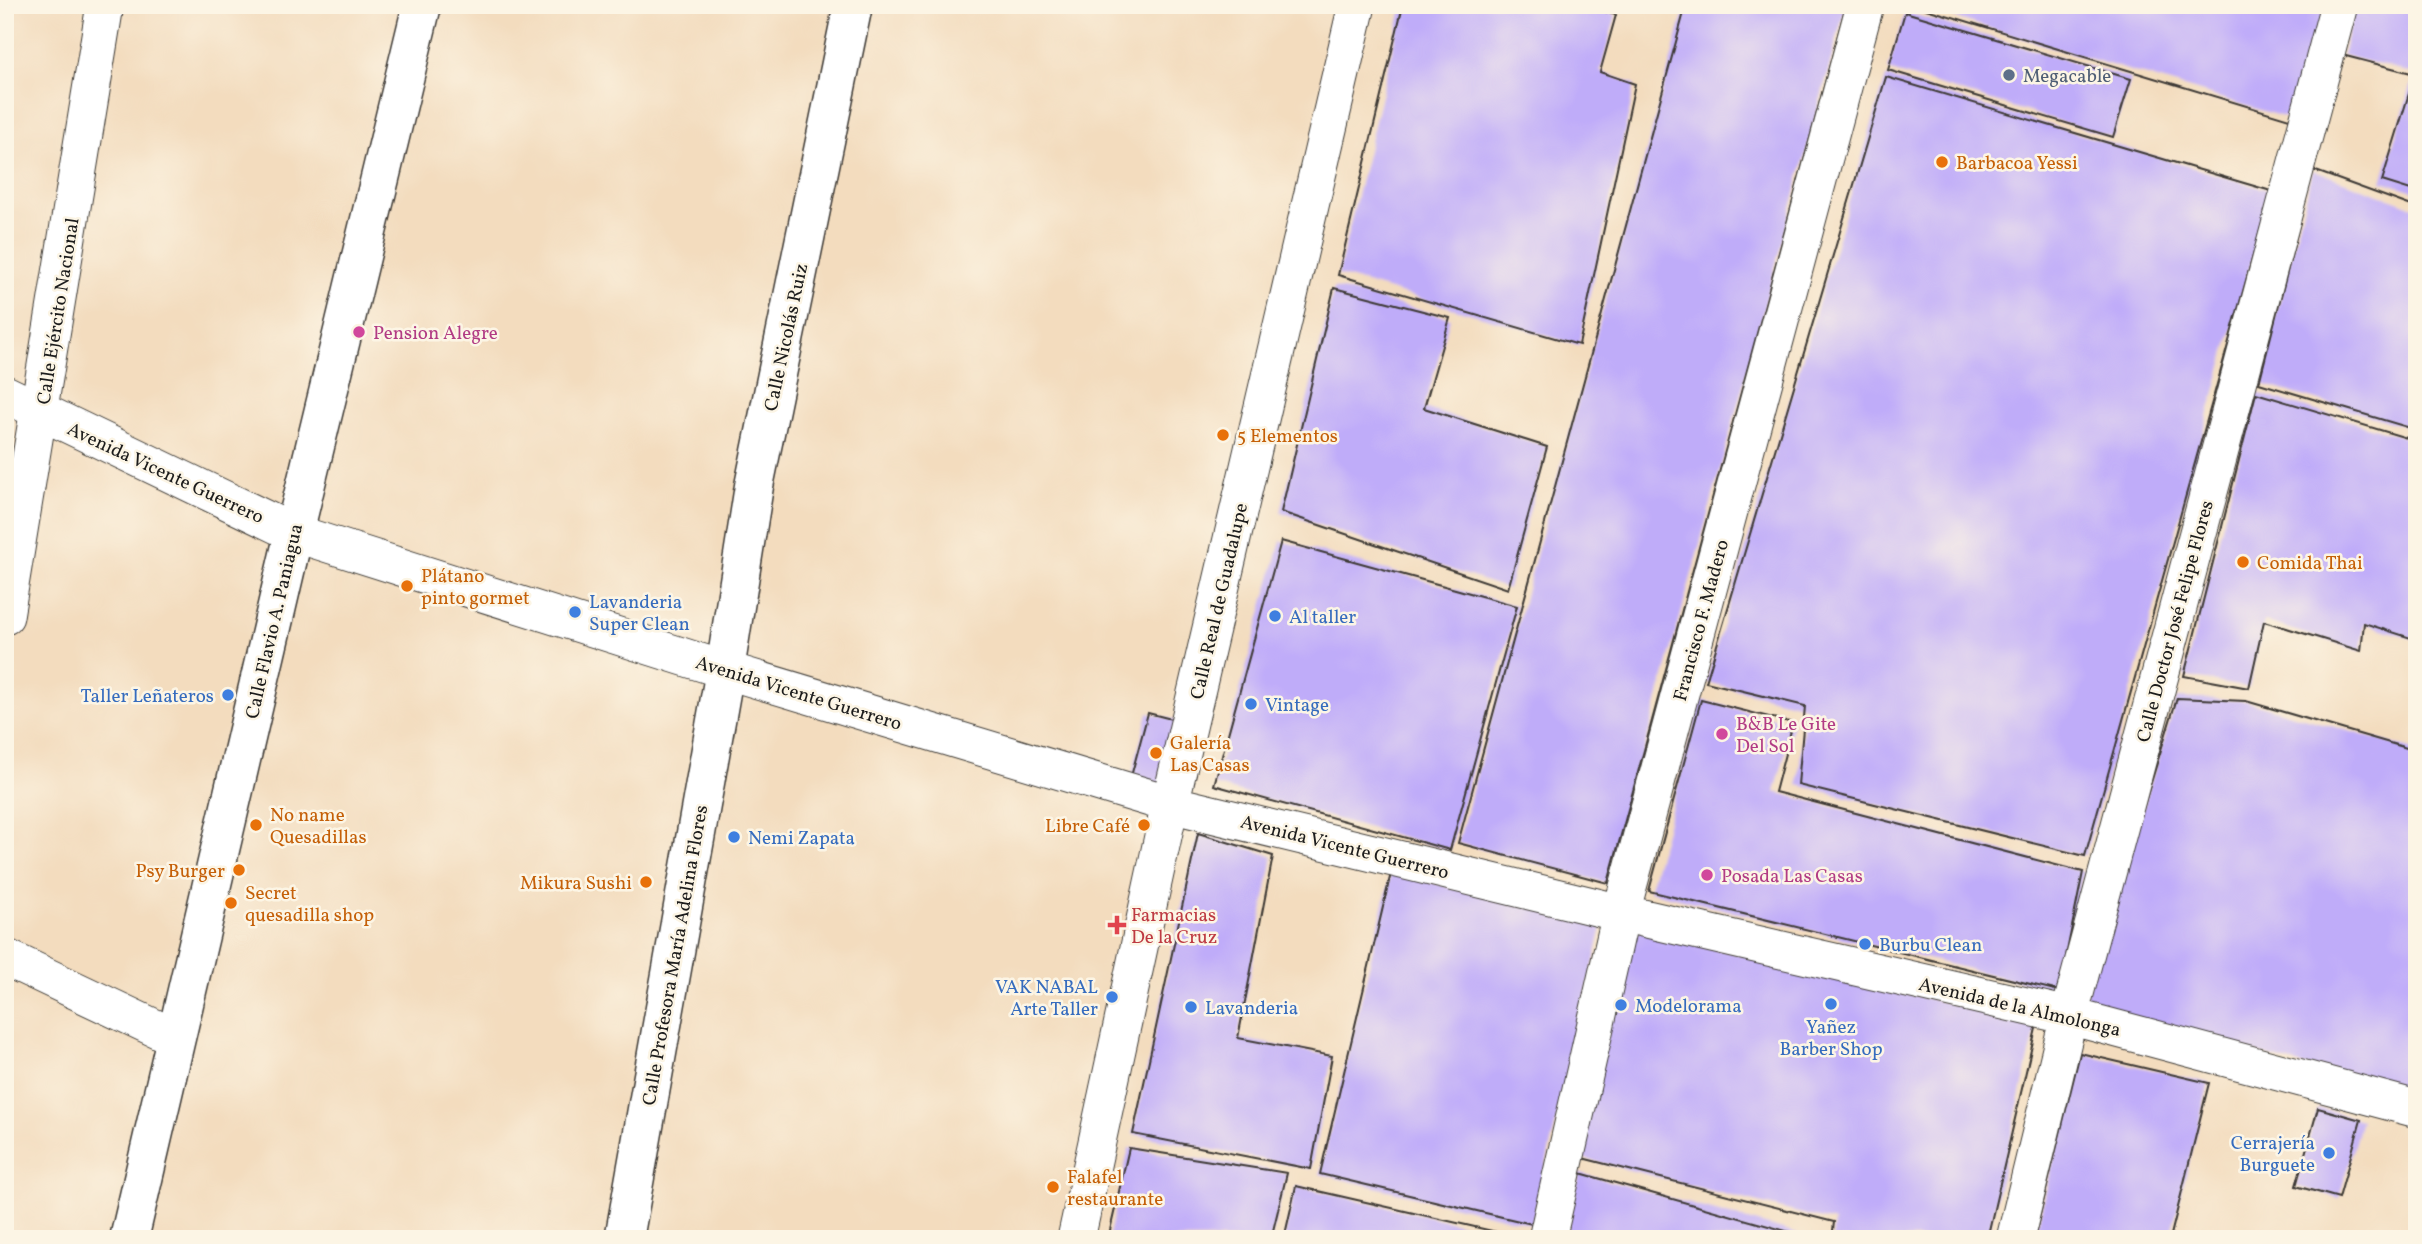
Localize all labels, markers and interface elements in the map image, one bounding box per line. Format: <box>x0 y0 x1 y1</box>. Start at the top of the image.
place label: Megacable <box>2023 64 2111 90</box>
marker: Megacable <box>2001 67 2017 83</box>
place label: Barbacoa Yessi <box>1956 151 2078 177</box>
marker: Barbacoa Yessi <box>1934 154 1950 170</box>
street label: Calle Ejército Nacional <box>31 216 87 407</box>
street label: Calle Nicolás Ruiz <box>759 261 815 414</box>
place label: Pension Alegre <box>373 321 498 347</box>
marker: Pension Alegre <box>351 324 367 340</box>
street label: Avenida Vicente Guerrero <box>63 417 268 531</box>
place label: 5 Elementos <box>1237 424 1338 450</box>
marker: 5 Elementos <box>1215 427 1231 443</box>
street label: Calle Doctor José Felipe Flores <box>2131 498 2221 745</box>
street label: Calle Real de Guadalupe <box>1185 501 1255 702</box>
street label: Calle Flavio A. Paniagua <box>240 521 310 722</box>
street label: Francisco F. Madero <box>1668 537 1736 704</box>
place label: Comida Thai <box>2257 551 2363 577</box>
marker: Comida Thai <box>2235 554 2251 570</box>
place label: Plátano pinto gormet <box>421 564 530 612</box>
marker: Plátano pinto gormet <box>399 578 415 594</box>
place label: Lavanderia Super Clean <box>589 590 690 638</box>
marker: Lavanderia Super Clean <box>567 604 583 620</box>
place label: Al taller <box>1289 605 1356 631</box>
marker: Al taller <box>1267 608 1283 624</box>
street label: Avenida Vicente Guerrero <box>692 650 905 738</box>
place label: Taller Leñateros <box>81 684 214 710</box>
marker: Taller Leñateros <box>220 687 236 703</box>
place label: Vintage <box>1265 693 1329 719</box>
marker: Vintage <box>1243 696 1259 712</box>
place label: B&B Le Gite Del Sol <box>1736 712 1836 760</box>
marker: B&B Le Gite Del Sol <box>1714 726 1730 742</box>
place label: Galería Las Casas <box>1170 731 1250 779</box>
marker: Galería Las Casas <box>1148 745 1164 761</box>
place label: No name Quesadillas <box>270 803 367 851</box>
street label: Calle Profesora María Adelina Flores <box>637 803 715 1108</box>
street label: Avenida Vicente Guerrero <box>1238 809 1452 886</box>
place label: Libre Café <box>1045 814 1130 840</box>
marker: No name Quesadillas <box>248 817 264 833</box>
marker: Libre Café <box>1136 817 1152 833</box>
place label: Nemi Zapata <box>748 826 855 852</box>
marker: Nemi Zapata <box>726 829 742 845</box>
place label: Psy Burger <box>136 859 225 885</box>
marker: Psy Burger <box>231 862 247 878</box>
place label: Posada Las Casas <box>1721 864 1863 890</box>
marker: Posada Las Casas <box>1699 867 1715 883</box>
place label: Mikura Sushi <box>520 871 632 897</box>
marker: Mikura Sushi <box>638 874 654 890</box>
place label: Secret quesadilla shop <box>245 881 374 929</box>
marker: Secret quesadilla shop <box>223 895 239 911</box>
place label: Farmacias De la Cruz <box>1131 903 1217 951</box>
marker: Farmacias De la Cruz <box>1109 917 1125 933</box>
place label: Burbu Clean <box>1879 933 1982 959</box>
marker: Burbu Clean <box>1857 936 1873 952</box>
street label: Avenida de la Almolonga <box>1916 972 2123 1044</box>
place label: VAK NABAL Arte Taller <box>995 975 1098 1023</box>
marker: VAK NABAL Arte Taller <box>1104 989 1120 1005</box>
place label: Modelorama <box>1635 994 1742 1020</box>
place label: Lavanderia <box>1205 996 1298 1022</box>
marker: Yañez Barber Shop <box>1823 996 1839 1012</box>
marker: Modelorama <box>1613 997 1629 1013</box>
marker: Lavanderia <box>1183 999 1199 1015</box>
place label: Yañez Barber Shop <box>1779 1015 1883 1063</box>
place label: Cerrajería Burguete <box>2231 1131 2315 1179</box>
marker: Cerrajería Burguete <box>2321 1145 2337 1161</box>
place label: Falafel restaurante <box>1067 1165 1163 1213</box>
marker: Falafel restaurante <box>1045 1179 1061 1195</box>

